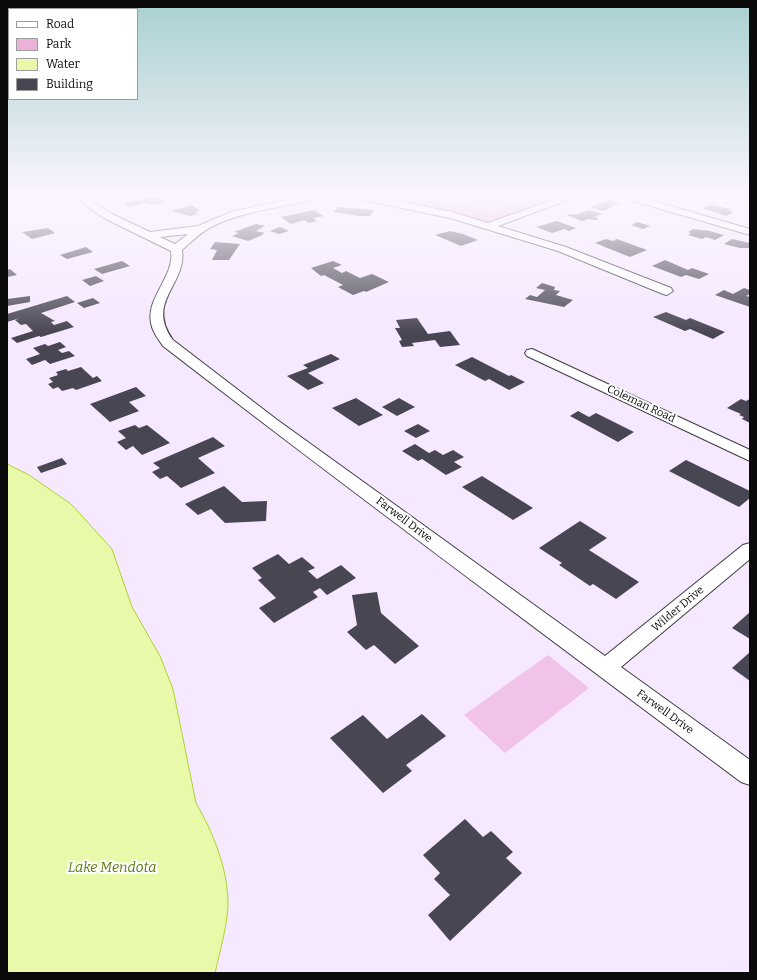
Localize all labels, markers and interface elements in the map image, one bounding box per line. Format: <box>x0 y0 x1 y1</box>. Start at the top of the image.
legend <box>8 8 138 100</box>
text: Road <box>46 17 74 31</box>
text: Park <box>46 37 71 51</box>
text: Water <box>46 57 80 71</box>
text: Building <box>46 77 93 91</box>
street label: Coleman Road <box>605 382 677 426</box>
street label: Farwell Drive <box>373 495 435 545</box>
street label: Wilder Drive <box>649 583 707 635</box>
street label: Farwell Drive <box>634 687 696 737</box>
water label: Lake Mendota <box>68 860 156 876</box>

